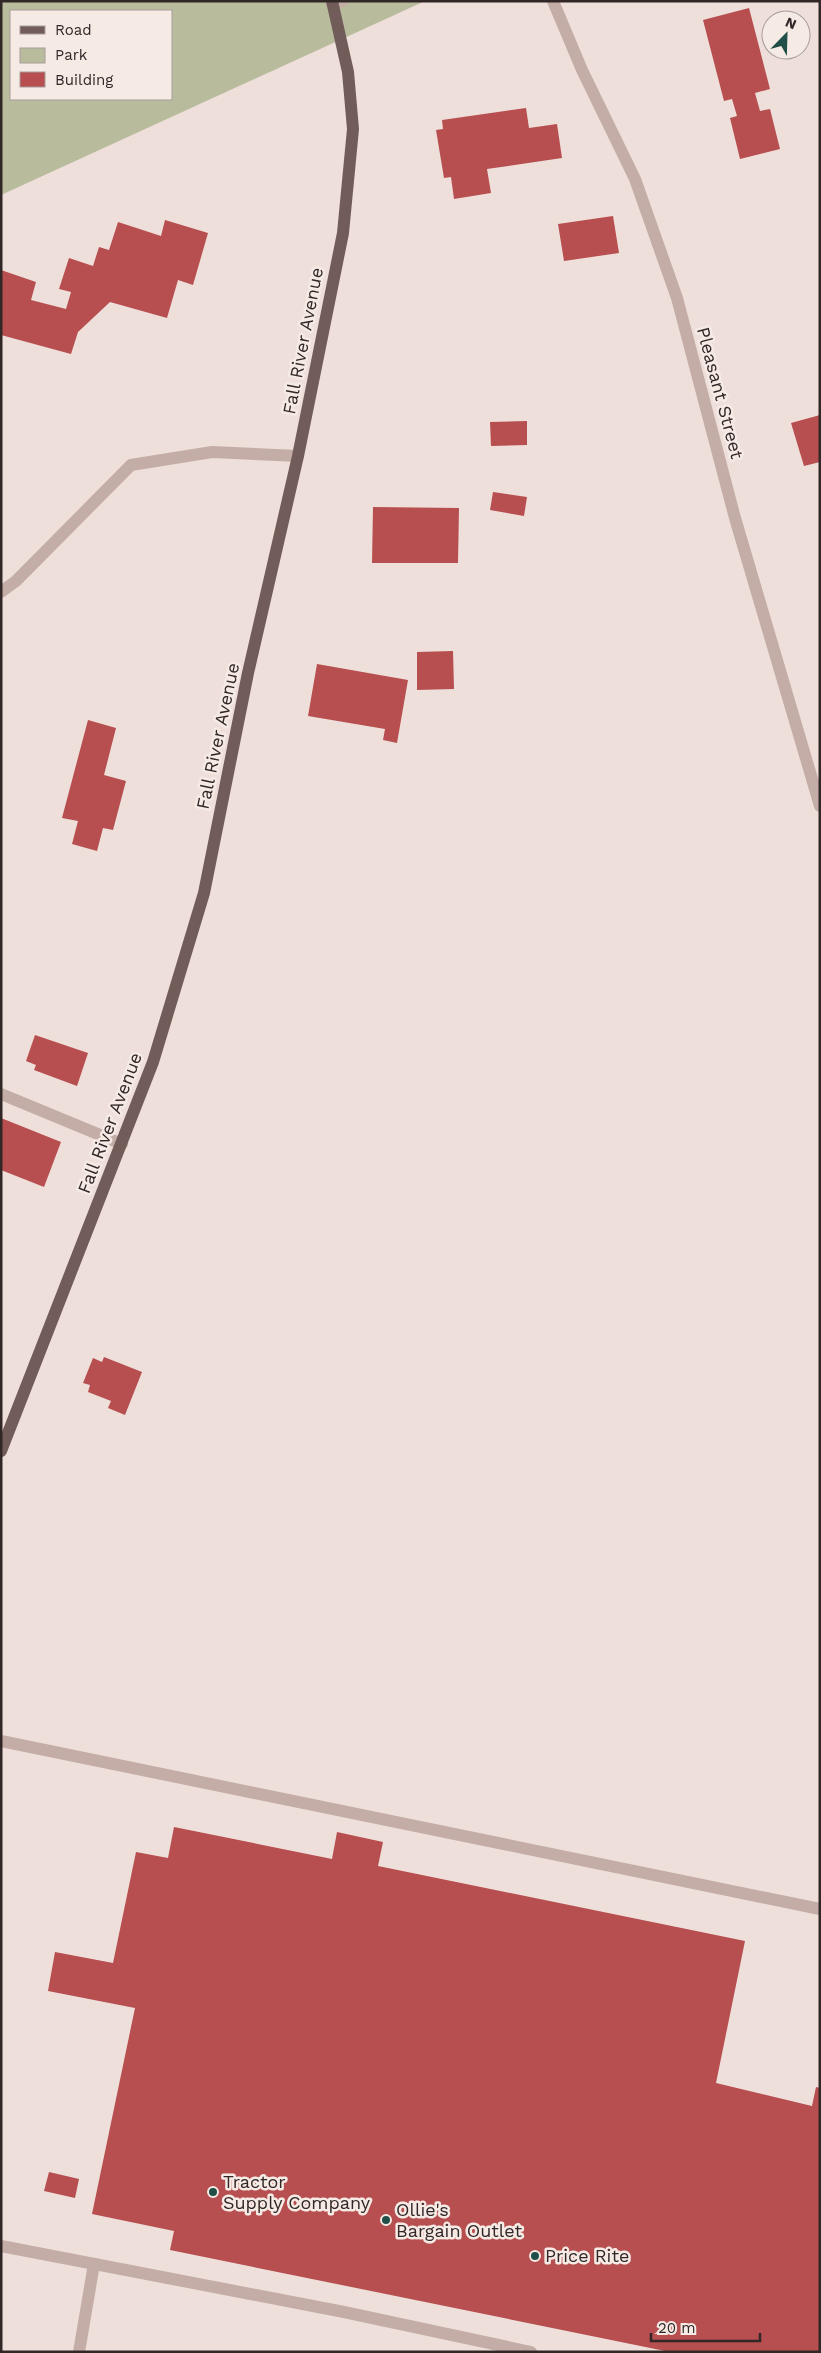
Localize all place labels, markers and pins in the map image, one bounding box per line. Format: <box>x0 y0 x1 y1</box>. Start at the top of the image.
place label: Tractor Supply Company <box>223 2171 371 2213</box>
marker: Tractor Supply Company <box>207 2186 219 2198</box>
place label: Ollie's Bargain Outlet <box>396 2199 522 2241</box>
marker: Ollie's Bargain Outlet <box>380 2214 392 2226</box>
place label: Price Rite <box>545 2245 629 2266</box>
marker: Price Rite <box>529 2250 541 2262</box>

